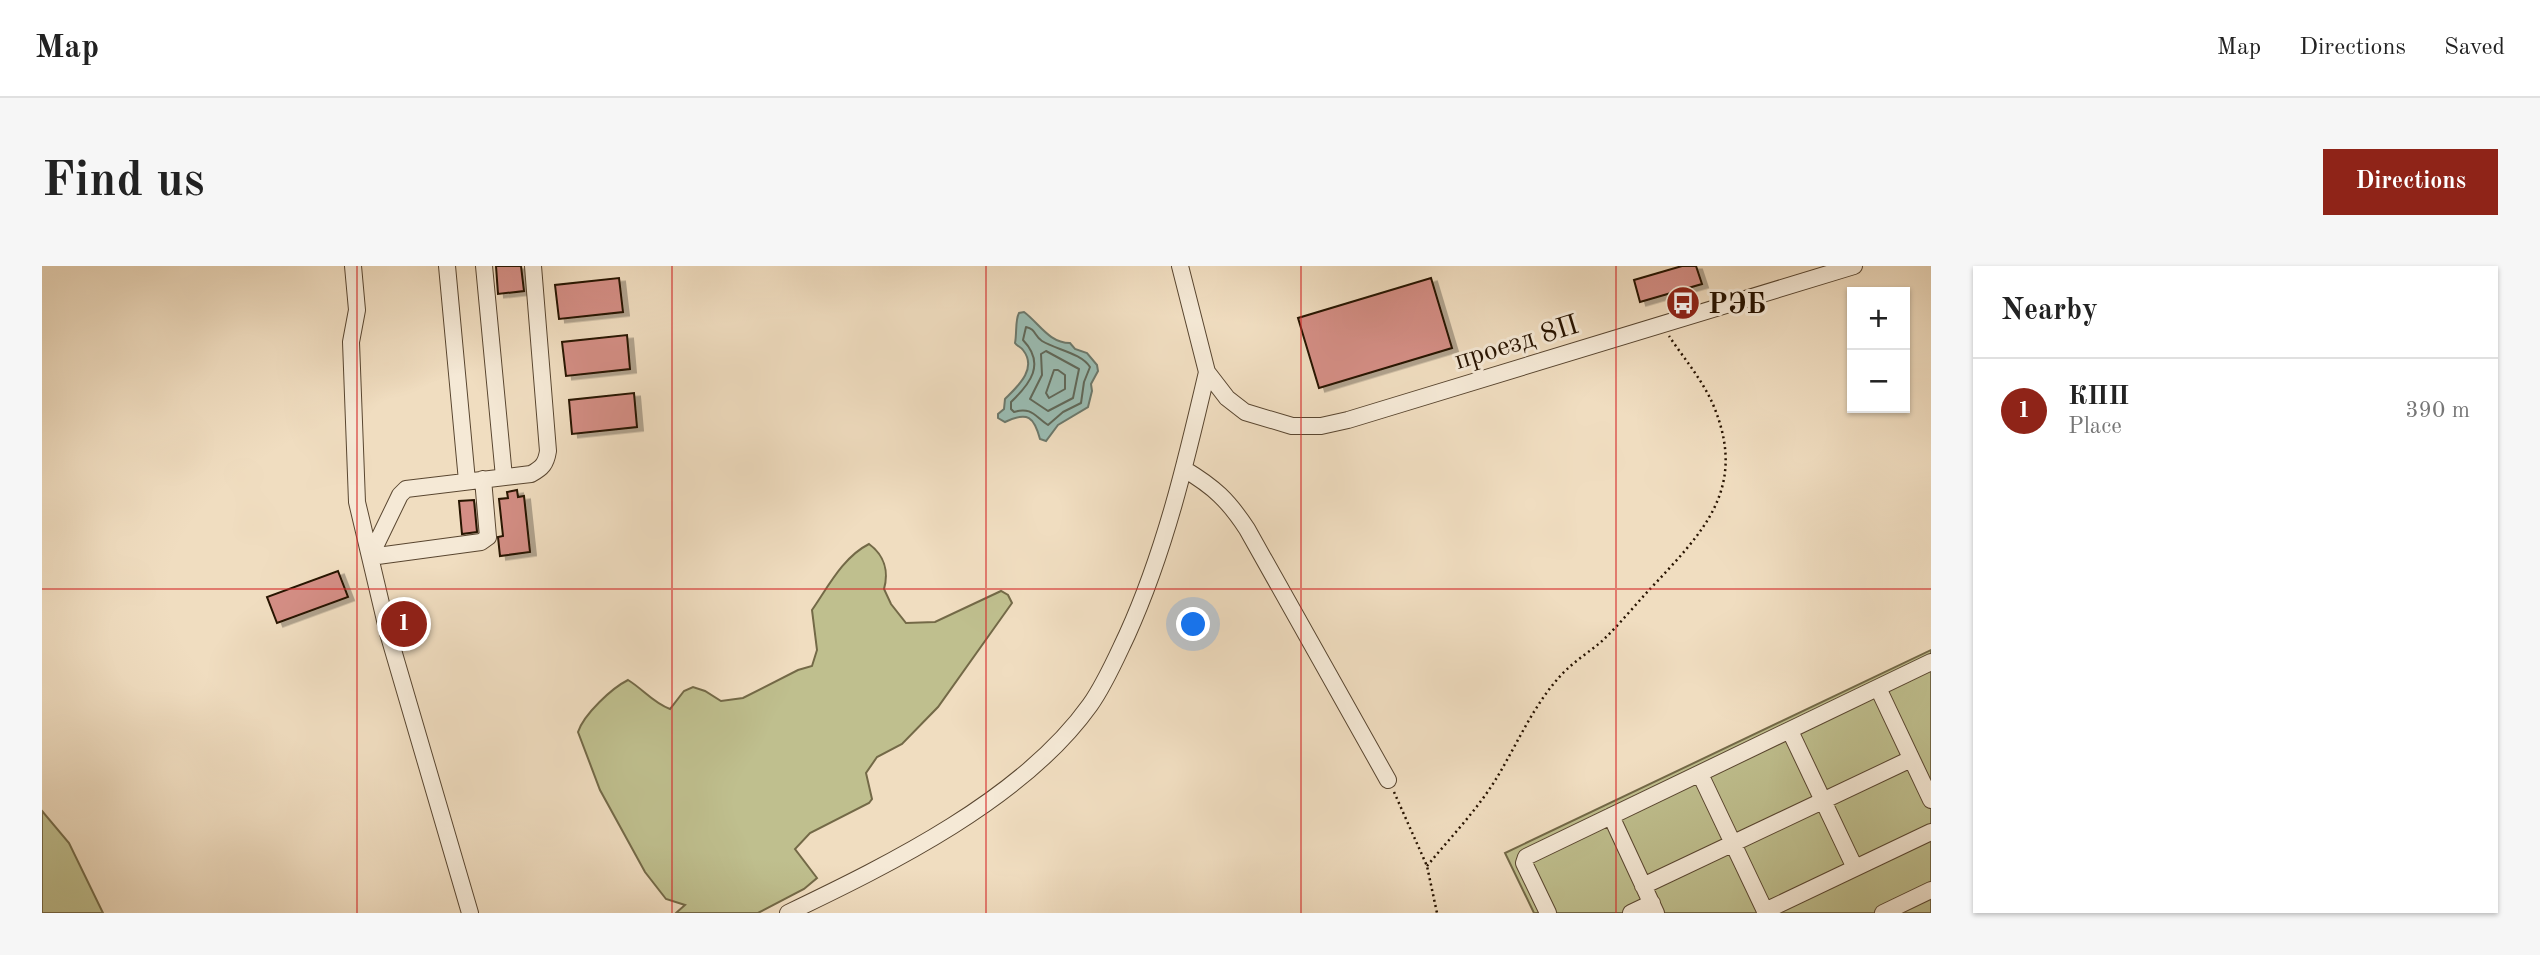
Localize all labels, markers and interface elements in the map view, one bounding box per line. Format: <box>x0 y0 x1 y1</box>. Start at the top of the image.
text: Map <box>35 32 99 65</box>
text: Map <box>2217 36 2261 60</box>
text: Directions <box>2299 36 2406 60</box>
text: Saved <box>2444 36 2505 60</box>
button: Directions <box>2323 149 2498 215</box>
text: Find us <box>42 158 205 207</box>
bus stop icon: РЭБ <box>1664 284 1702 322</box>
map controls <box>1847 287 1910 413</box>
button: + <box>1847 287 1910 350</box>
place label: РЭБ <box>1708 291 1766 320</box>
text: Nearby <box>2001 296 2098 326</box>
street label: проезд 8П <box>1451 312 1582 376</box>
button: − <box>1847 350 1910 413</box>
text: КПП <box>2068 384 2129 410</box>
text: 1 <box>2017 399 2031 422</box>
text: 390 m <box>2405 399 2470 422</box>
text: Place <box>2068 415 2122 438</box>
pin: 1 <box>381 598 427 650</box>
your location <box>1176 607 1210 641</box>

